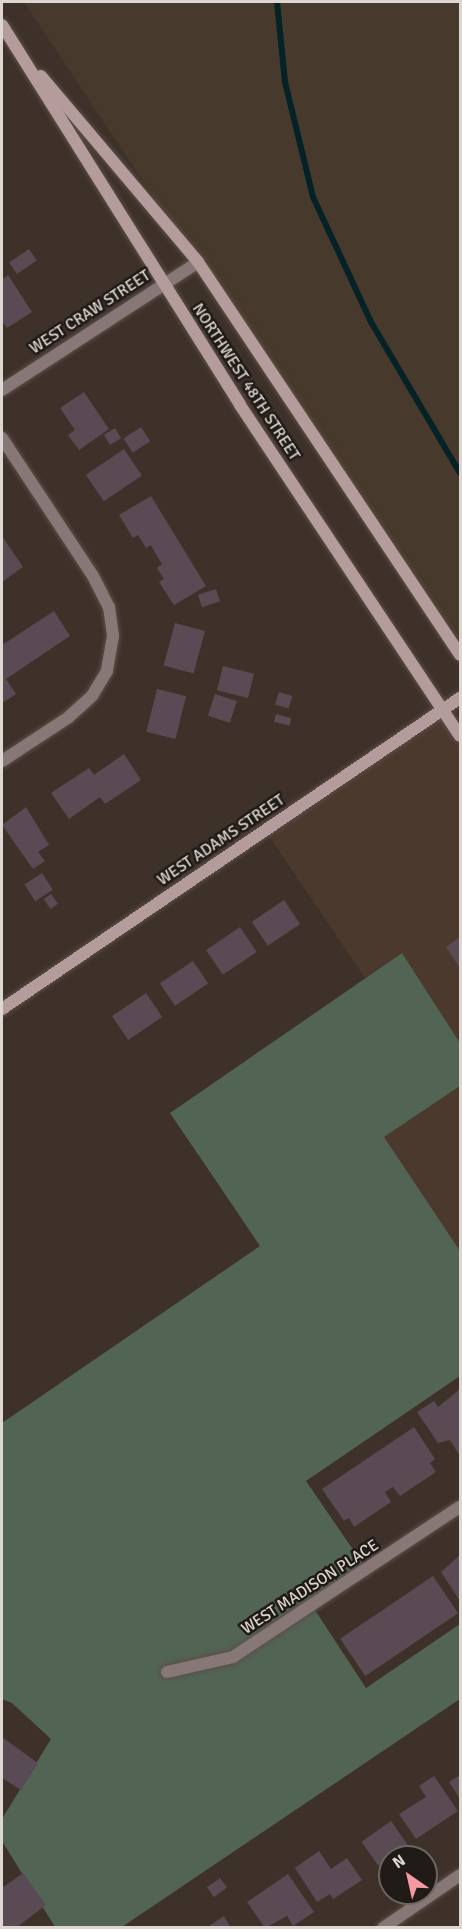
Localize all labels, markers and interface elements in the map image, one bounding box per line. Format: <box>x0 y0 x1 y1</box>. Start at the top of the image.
street label: WEST CRAW STREET <box>26 266 154 358</box>
street label: NORTHWEST 48TH STREET <box>188 300 304 464</box>
street label: WEST ADAMS STREET <box>154 790 288 890</box>
street label: WEST MADISON PLACE <box>238 1535 382 1639</box>
north arrow <box>378 1845 438 1905</box>
text: N <box>389 1850 409 1873</box>

